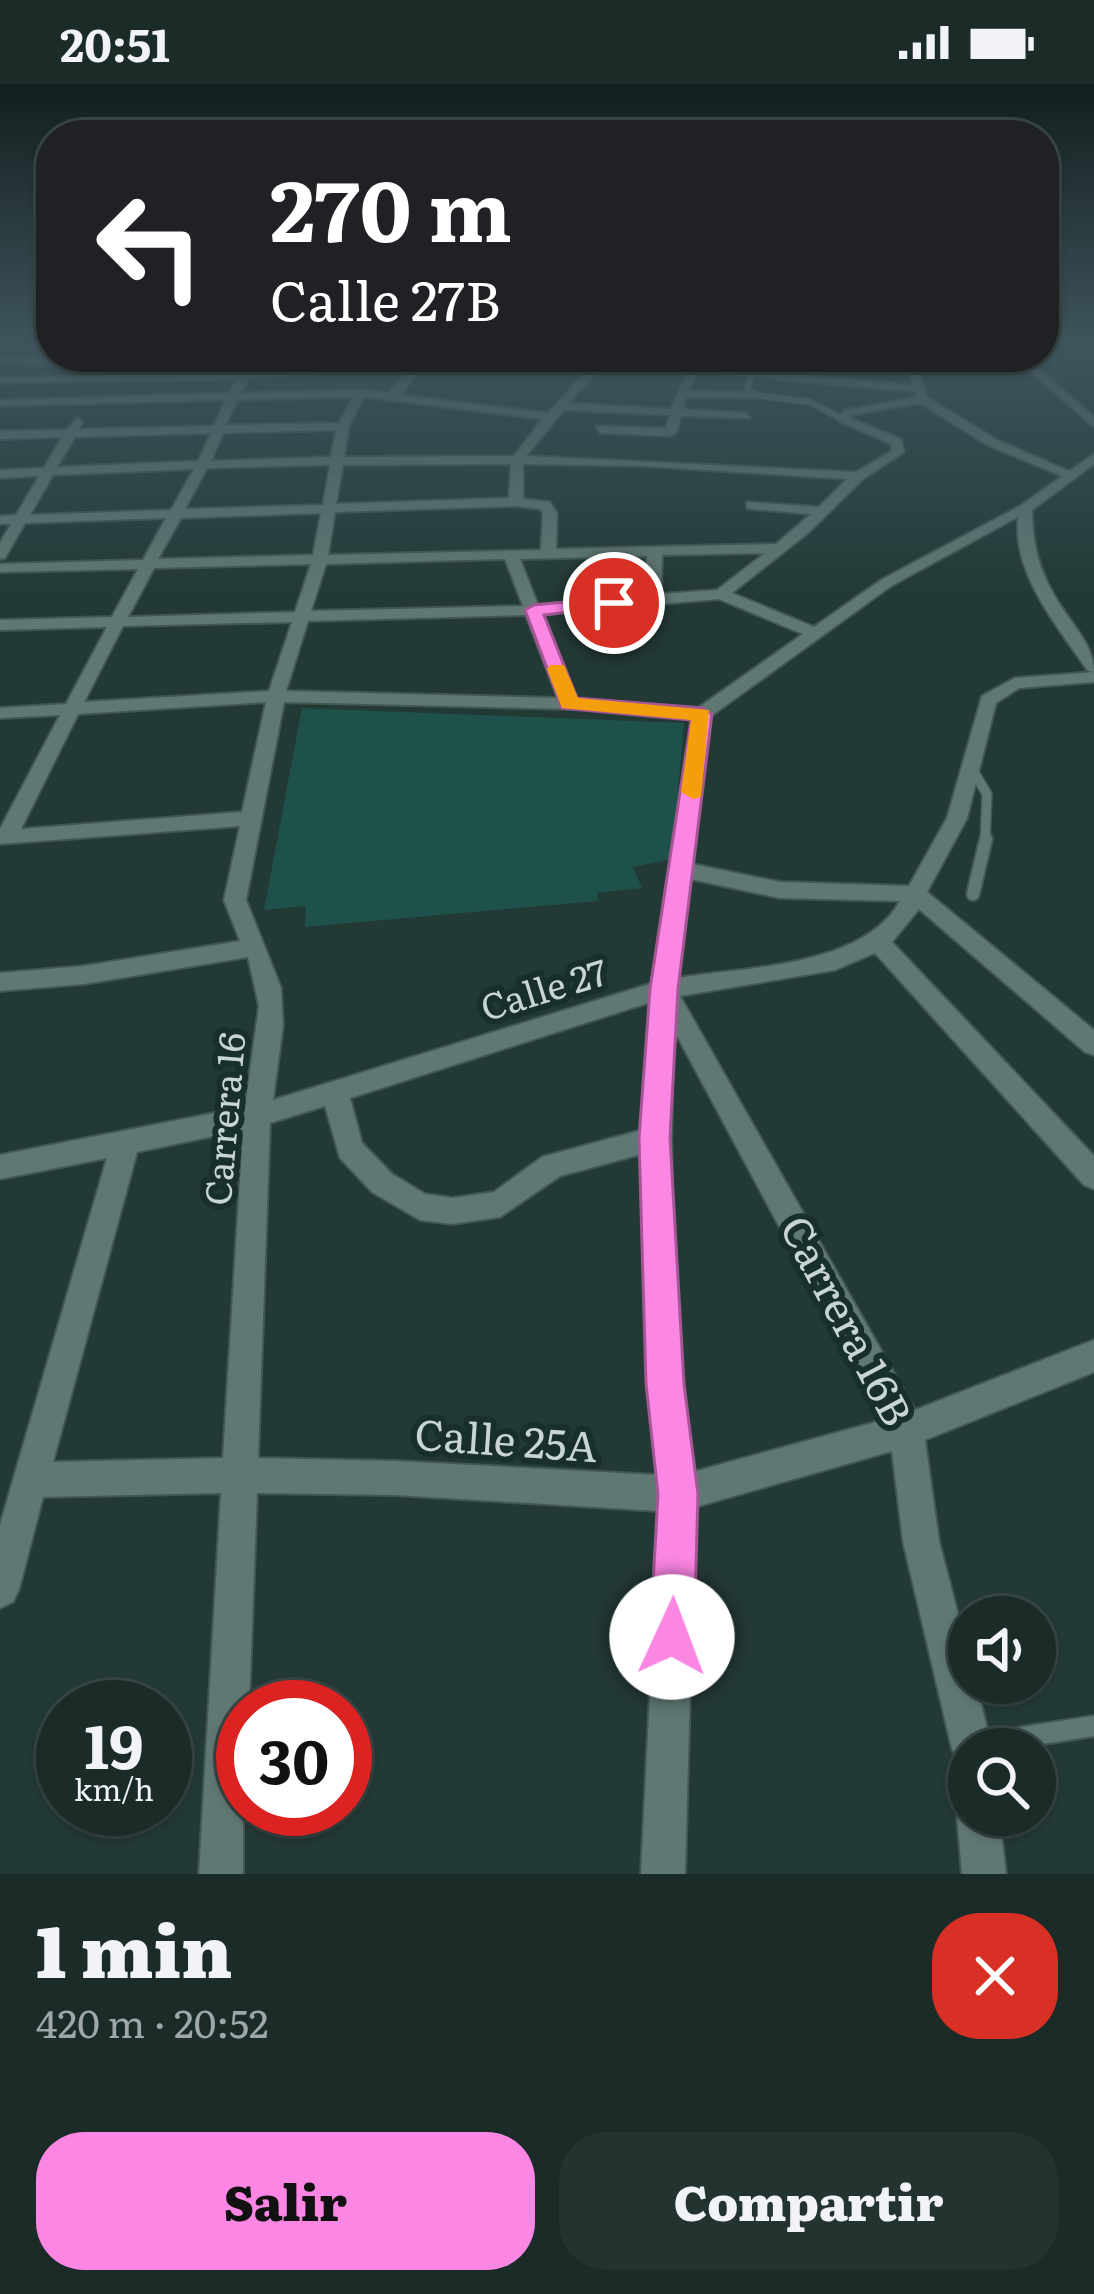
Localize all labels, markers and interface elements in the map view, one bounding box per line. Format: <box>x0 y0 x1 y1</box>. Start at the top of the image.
text: 20:51 <box>60 9 170 76</box>
text: 270 m <box>270 143 512 268</box>
icon: left <box>72 168 228 324</box>
text: Calle 27B <box>270 257 501 338</box>
pin <box>563 552 665 654</box>
icon: arrive <box>581 570 647 636</box>
street label: Calle 27 <box>473 943 613 1032</box>
street label: Carrera 16 <box>189 1030 256 1208</box>
street label: Carrera 16B <box>767 1203 930 1436</box>
street label: Calle 25A <box>413 1401 600 1475</box>
position arrow <box>609 1574 735 1700</box>
map controls <box>948 1596 1056 1836</box>
button: sound <box>948 1596 1056 1704</box>
speed limit sign: 30 <box>216 1680 372 1836</box>
text: 19 <box>84 1698 144 1787</box>
button: search <box>948 1728 1056 1836</box>
text: km/h <box>74 1766 154 1810</box>
text: 1 min <box>36 1893 232 2000</box>
button: close <box>932 1913 1058 2039</box>
text: 420 m · 20:52 <box>36 1992 269 2050</box>
button: Salir <box>36 2132 535 2270</box>
button: Compartir <box>559 2132 1058 2270</box>

